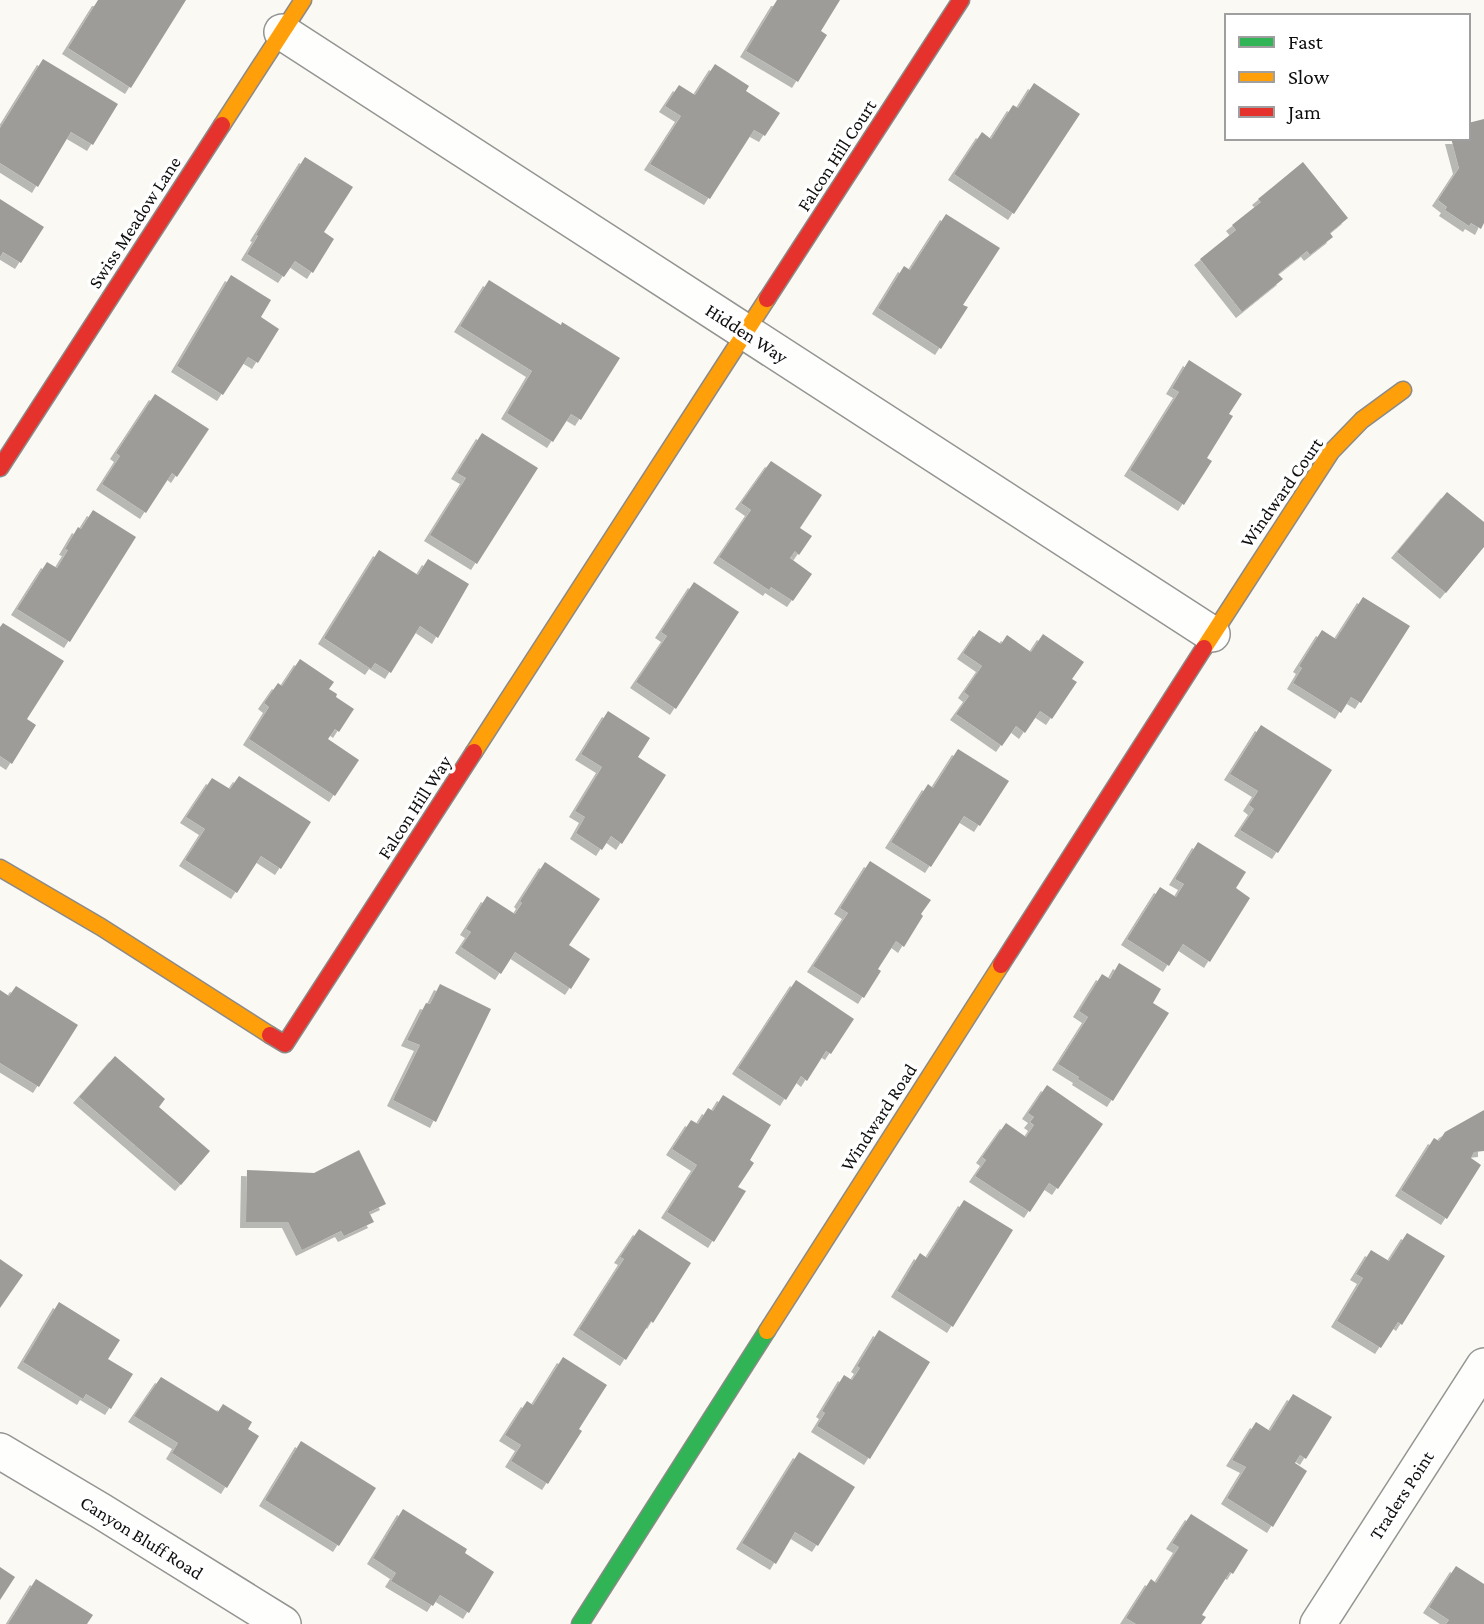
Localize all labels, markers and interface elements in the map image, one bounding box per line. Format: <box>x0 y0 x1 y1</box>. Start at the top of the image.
legend <box>1225 14 1470 140</box>
text: Fast <box>1288 30 1324 54</box>
text: Slow <box>1288 65 1330 89</box>
street label: Falcon Hill Court <box>793 95 881 215</box>
text: Jam <box>1286 100 1321 124</box>
street label: Swiss Meadow Lane <box>84 152 185 292</box>
street label: Hidden Way <box>702 299 792 368</box>
street label: Windward Court <box>1236 433 1327 551</box>
street label: Falcon Hill Way <box>373 752 456 863</box>
street label: Windward Road <box>836 1060 921 1175</box>
street label: Traders Point <box>1365 1446 1438 1544</box>
street label: Canyon Bluff Road <box>77 1491 207 1584</box>

